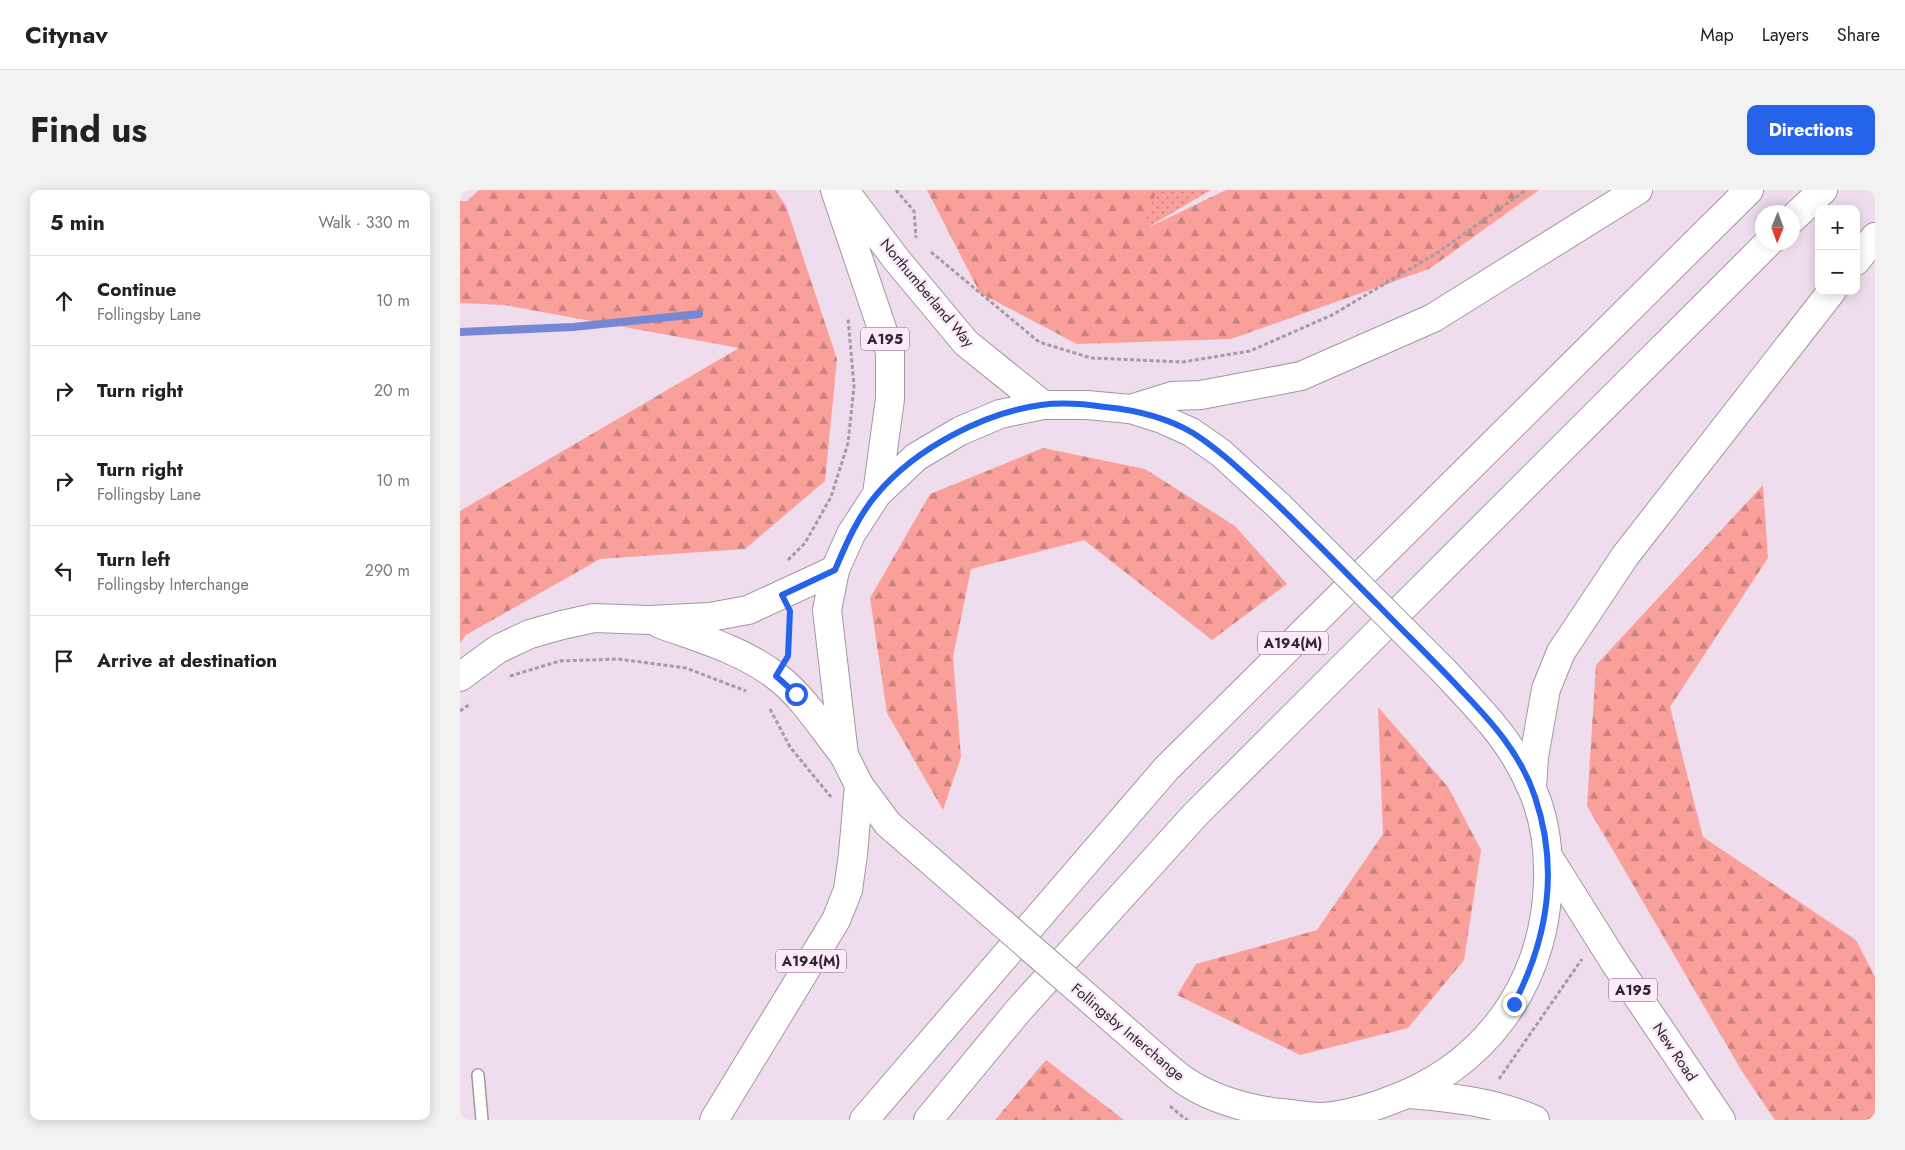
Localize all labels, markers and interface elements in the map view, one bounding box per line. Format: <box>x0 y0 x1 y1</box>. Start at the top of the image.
text: Citynav <box>25 17 108 52</box>
text: Map <box>1700 22 1734 48</box>
text: Layers <box>1762 22 1809 48</box>
text: Share <box>1837 22 1880 48</box>
text: Find us <box>30 105 147 155</box>
button: Directions <box>1747 105 1875 155</box>
north arrow <box>1755 205 1800 250</box>
map controls <box>1815 205 1860 295</box>
button: + <box>1815 205 1860 250</box>
text: 5 min <box>50 208 105 238</box>
text: Walk · 330 m <box>319 211 410 234</box>
street label: Northumberland Way <box>875 234 979 353</box>
button: − <box>1815 250 1860 295</box>
text: Continue <box>97 276 176 303</box>
icon: ahead <box>50 287 78 315</box>
text: 10 m <box>376 289 410 312</box>
text: Follingsby Lane <box>97 303 201 326</box>
road number: A195 <box>861 328 909 350</box>
icon: right <box>50 377 78 405</box>
text: Turn right <box>97 377 183 404</box>
text: 20 m <box>374 379 410 402</box>
text: Turn right <box>97 456 183 483</box>
icon: right <box>50 467 78 495</box>
text: 10 m <box>376 469 410 492</box>
text: Follingsby Lane <box>97 483 201 506</box>
text: Turn left <box>97 546 170 573</box>
icon: left <box>50 557 78 585</box>
text: 290 m <box>365 559 410 582</box>
text: Follingsby Interchange <box>97 573 249 596</box>
road number: A194(M) <box>1258 632 1328 654</box>
icon: arrive <box>50 647 78 675</box>
text: Arrive at destination <box>97 647 277 674</box>
route start <box>785 683 808 706</box>
road number: A194(M) <box>776 949 846 972</box>
street label: Follingsby Interchange <box>1066 978 1190 1086</box>
road number: A195 <box>1609 978 1657 1002</box>
route end <box>1503 993 1526 1016</box>
street label: New Road <box>1647 1018 1703 1086</box>

